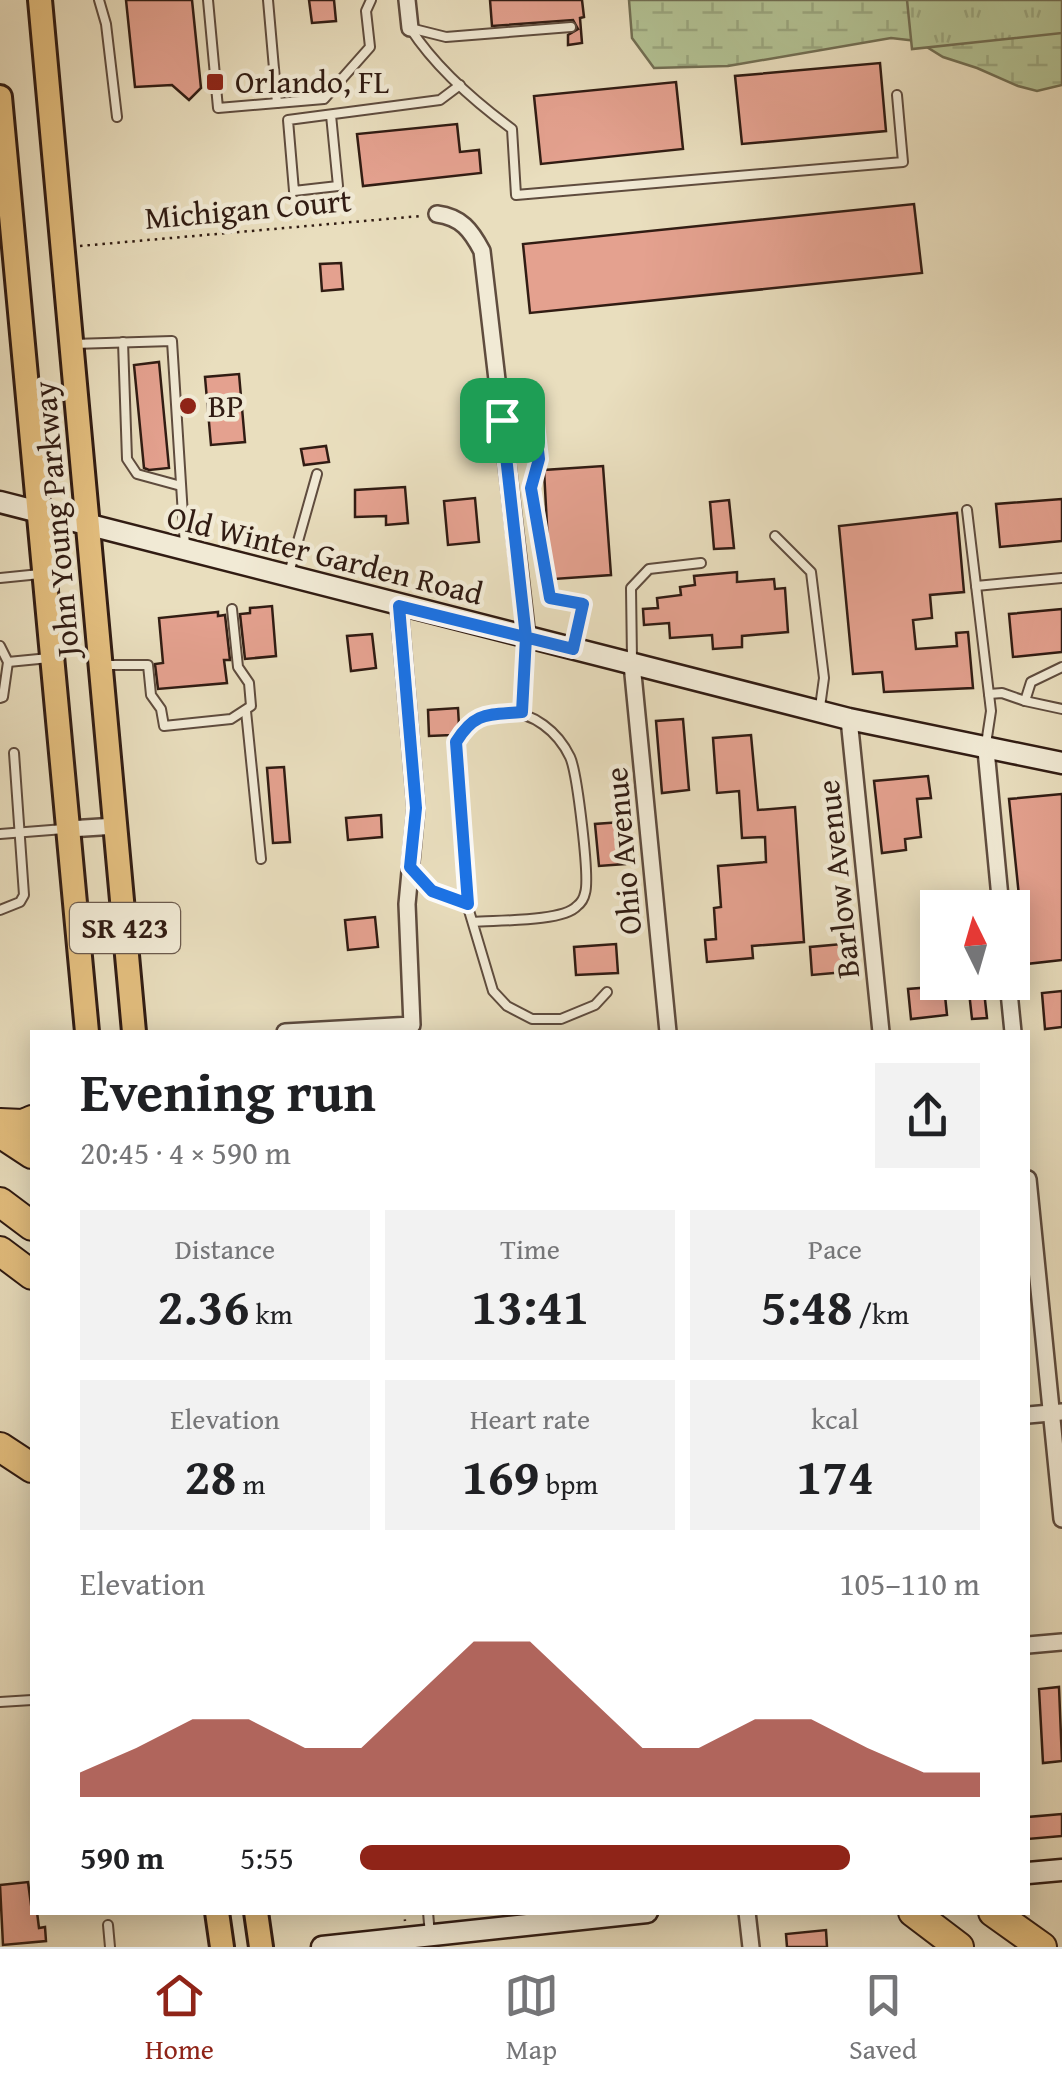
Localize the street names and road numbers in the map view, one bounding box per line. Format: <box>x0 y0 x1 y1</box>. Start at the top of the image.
street label: Michigan Court <box>143 176 353 241</box>
street label: John Young Parkway <box>20 379 91 663</box>
street label: Old Winter Garden Road <box>162 493 488 617</box>
street label: Ohio Avenue <box>592 765 653 937</box>
street label: Barlow Avenue <box>804 777 871 981</box>
road number: SR 423 <box>70 903 180 953</box>

